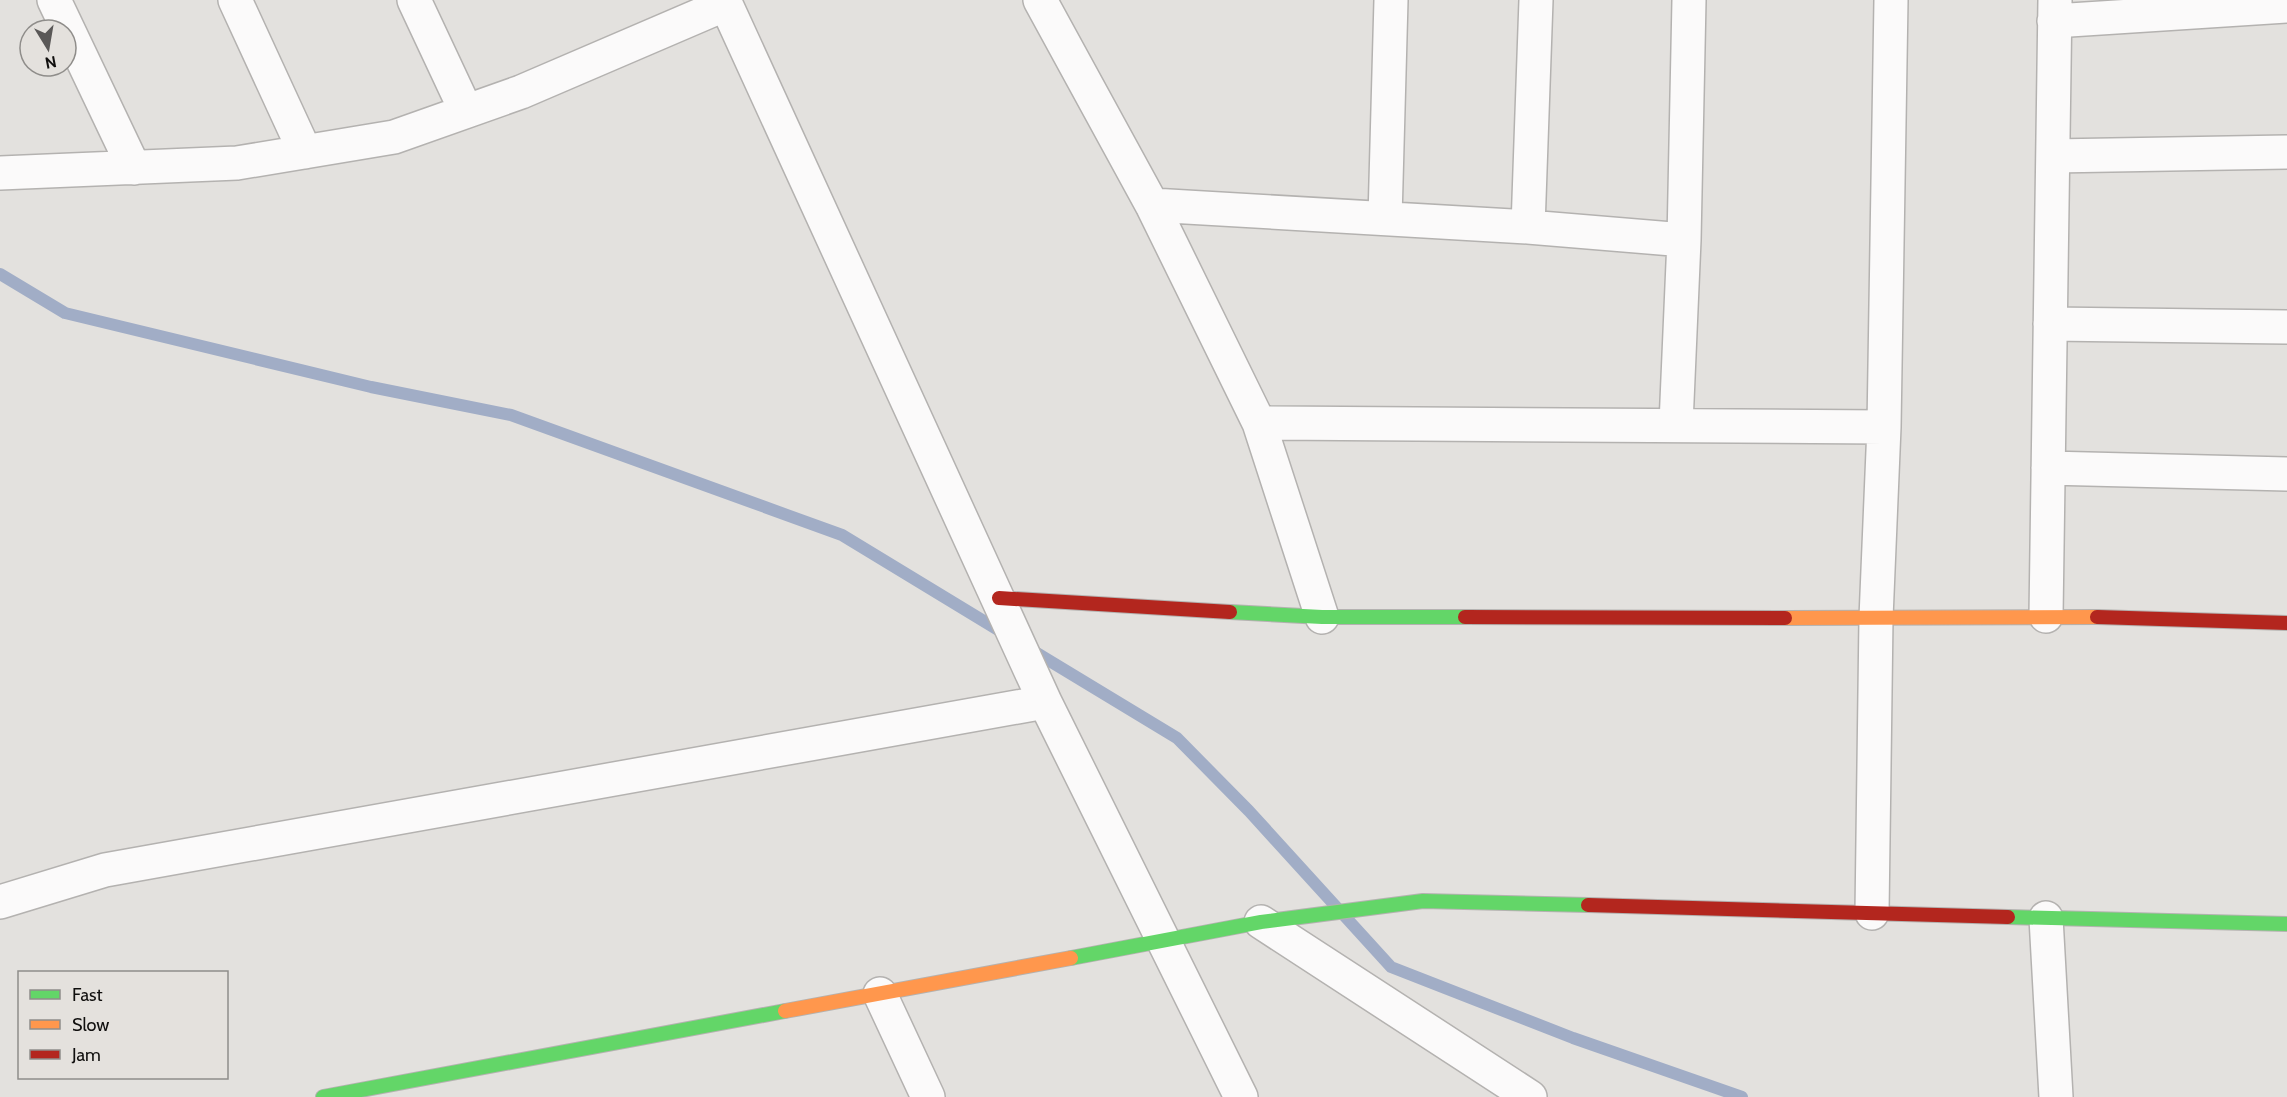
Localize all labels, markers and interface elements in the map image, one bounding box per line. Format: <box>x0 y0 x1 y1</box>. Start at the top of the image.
north arrow <box>18 18 78 78</box>
text: N <box>43 52 58 73</box>
legend <box>18 971 228 1079</box>
text: Fast <box>72 984 103 1006</box>
text: Slow <box>72 1014 109 1036</box>
text: Jam <box>71 1044 101 1066</box>

